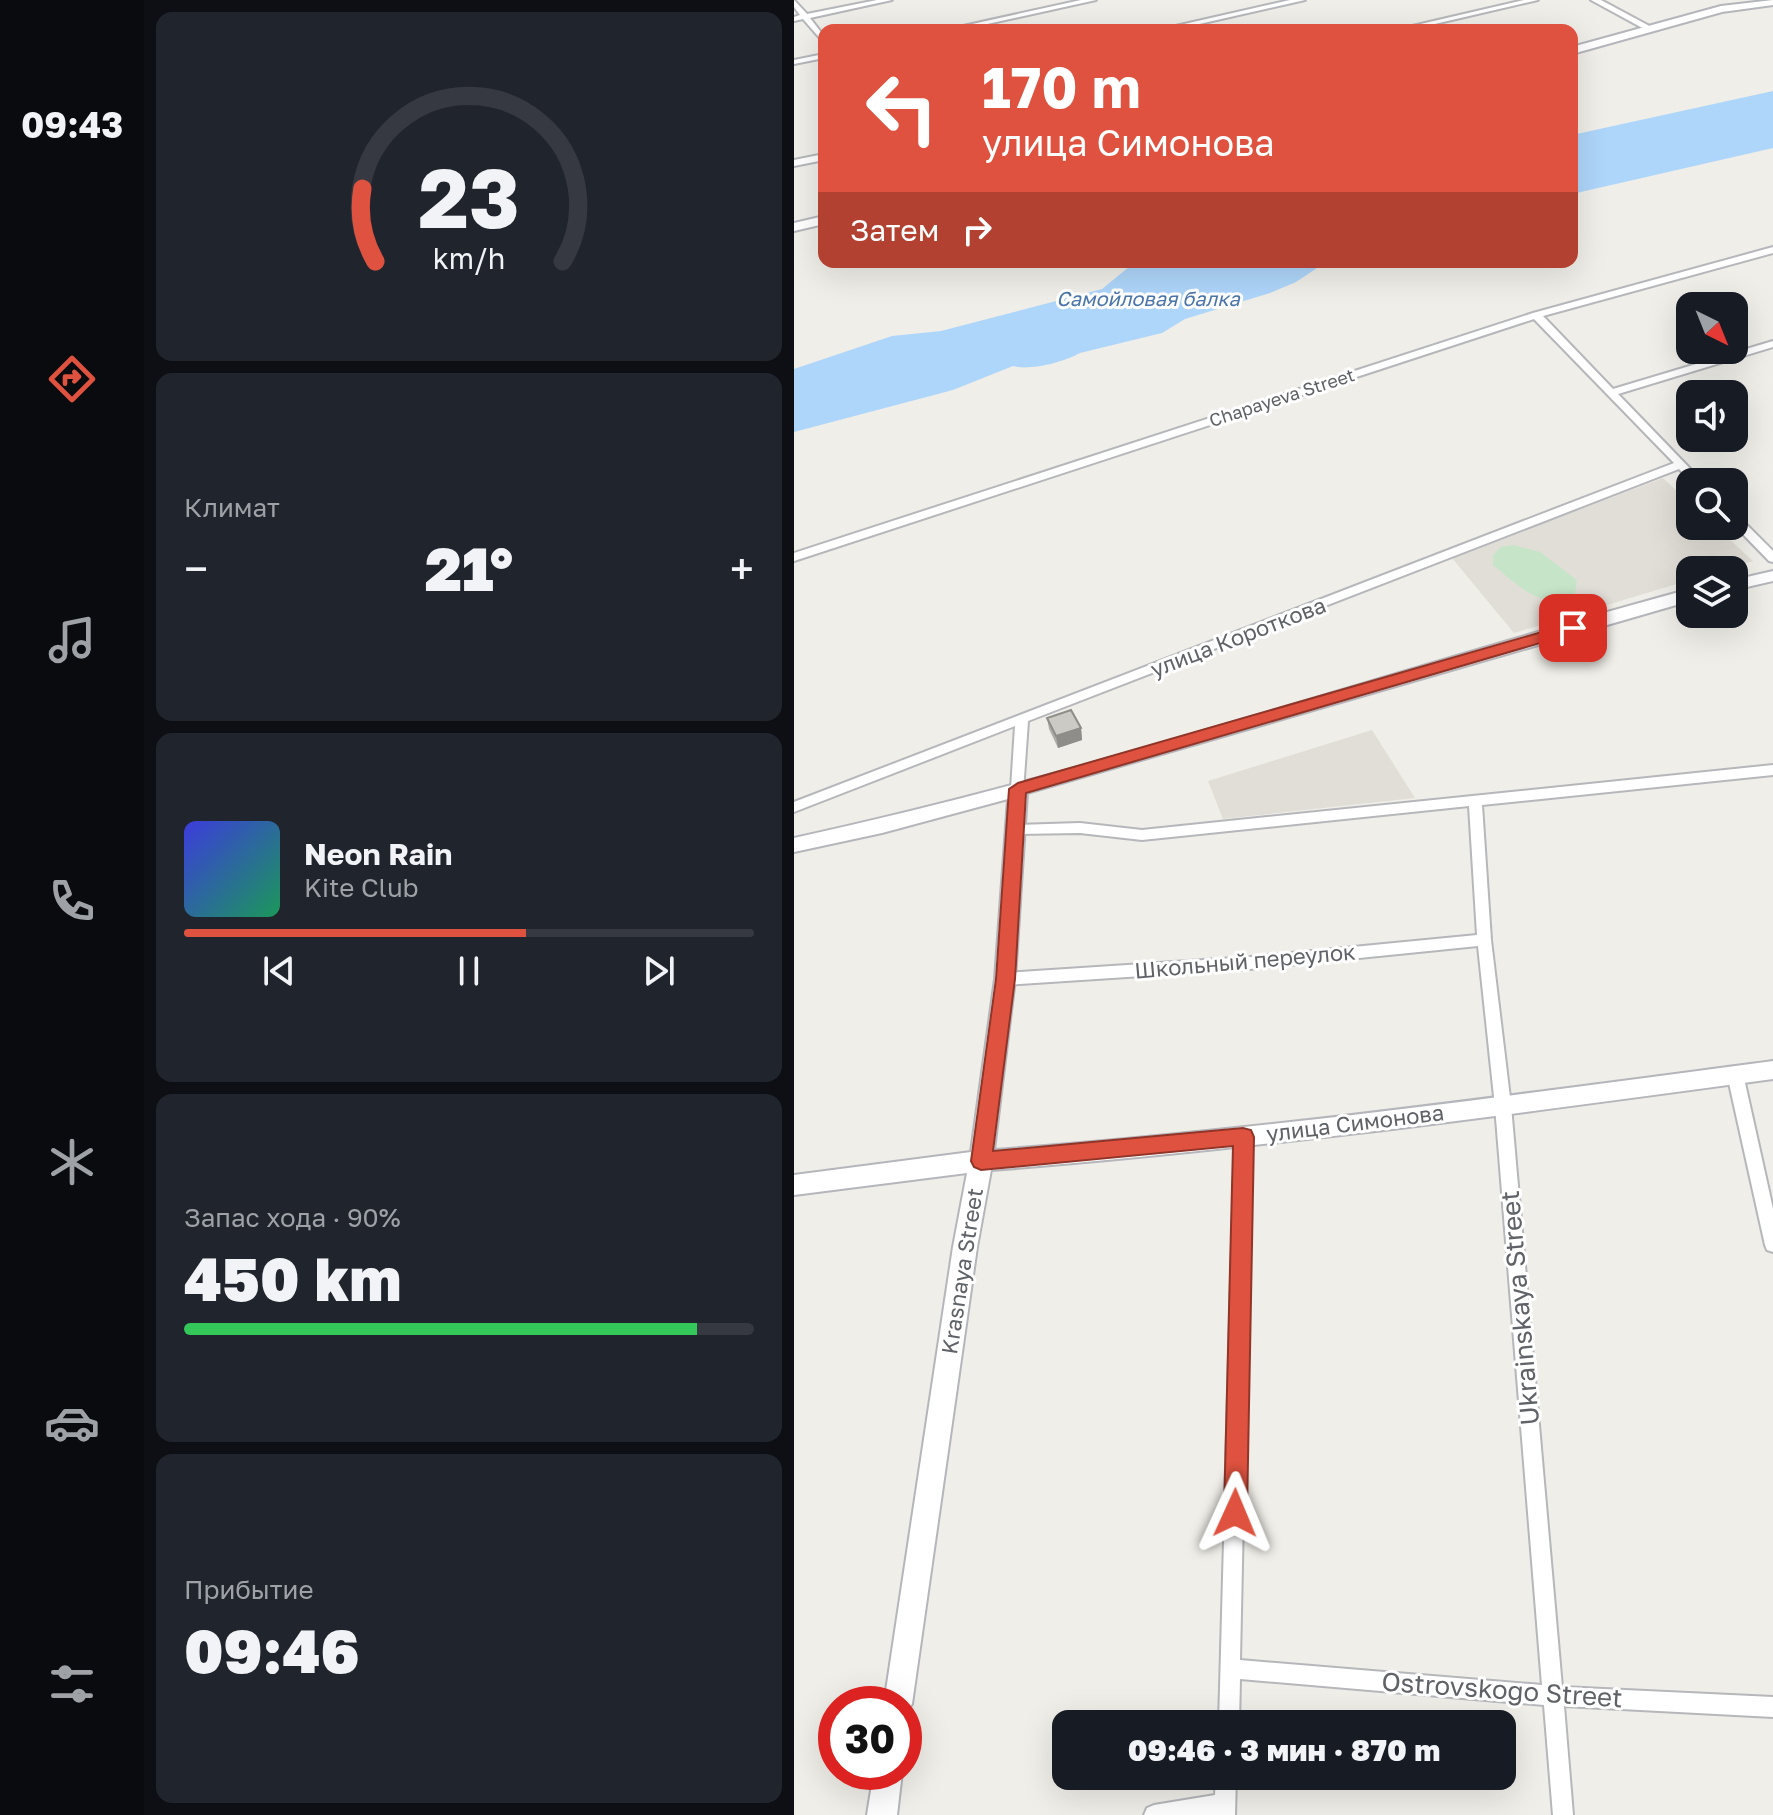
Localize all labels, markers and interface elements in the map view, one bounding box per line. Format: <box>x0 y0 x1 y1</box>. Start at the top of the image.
text: 170 m <box>982 53 1141 120</box>
icon: left <box>850 56 954 160</box>
text: 09:43 <box>21 103 123 146</box>
text: улица Симонова <box>982 121 1275 164</box>
text: 23 <box>418 146 520 246</box>
icon: right <box>955 208 999 252</box>
text: Затем <box>850 212 939 248</box>
text: km/h <box>433 241 505 275</box>
water label: Самойловая балка <box>1056 286 1241 310</box>
north arrow <box>1676 292 1748 364</box>
map controls <box>1676 292 1748 628</box>
icon: directions <box>44 351 100 407</box>
street label: Chapayeva Street <box>1206 363 1357 431</box>
button: sound <box>1676 380 1748 452</box>
button: search <box>1676 468 1748 540</box>
text: Климат <box>184 492 280 523</box>
text: 21° <box>425 532 513 604</box>
text: − <box>184 542 208 595</box>
text: + <box>730 542 754 595</box>
button: layers <box>1676 556 1748 628</box>
street label: улица Короткова <box>1146 591 1329 682</box>
pin <box>1539 594 1607 662</box>
icon: arrive <box>1551 606 1595 650</box>
icon: music <box>44 612 100 668</box>
text: Neon Rain <box>304 836 452 872</box>
text: Kite Club <box>304 872 419 903</box>
icon: phone <box>44 873 100 929</box>
street label: Школьный переулок <box>1133 937 1357 984</box>
icon: previous <box>257 949 301 993</box>
icon: pause <box>447 949 491 993</box>
icon: next <box>637 949 681 993</box>
street label: улица Симонова <box>1265 1098 1445 1147</box>
icon: climate <box>44 1134 100 1190</box>
street label: Krasnaya Street <box>935 1186 988 1356</box>
street label: Ukrainskaya Street <box>1494 1189 1545 1427</box>
text: Запас хода · 90% <box>184 1202 401 1233</box>
text: 450 km <box>184 1242 401 1314</box>
icon: car <box>44 1395 100 1451</box>
position arrow <box>1193 1471 1277 1555</box>
text: Прибытие <box>184 1574 313 1605</box>
text: 09:46 <box>184 1614 360 1686</box>
icon: filters <box>44 1656 100 1712</box>
street label: Ostrovskogo Street <box>1380 1666 1624 1713</box>
speed limit sign: 30 <box>818 1686 922 1790</box>
text: 09:46 · 3 мин · 870 m <box>1128 1732 1440 1768</box>

